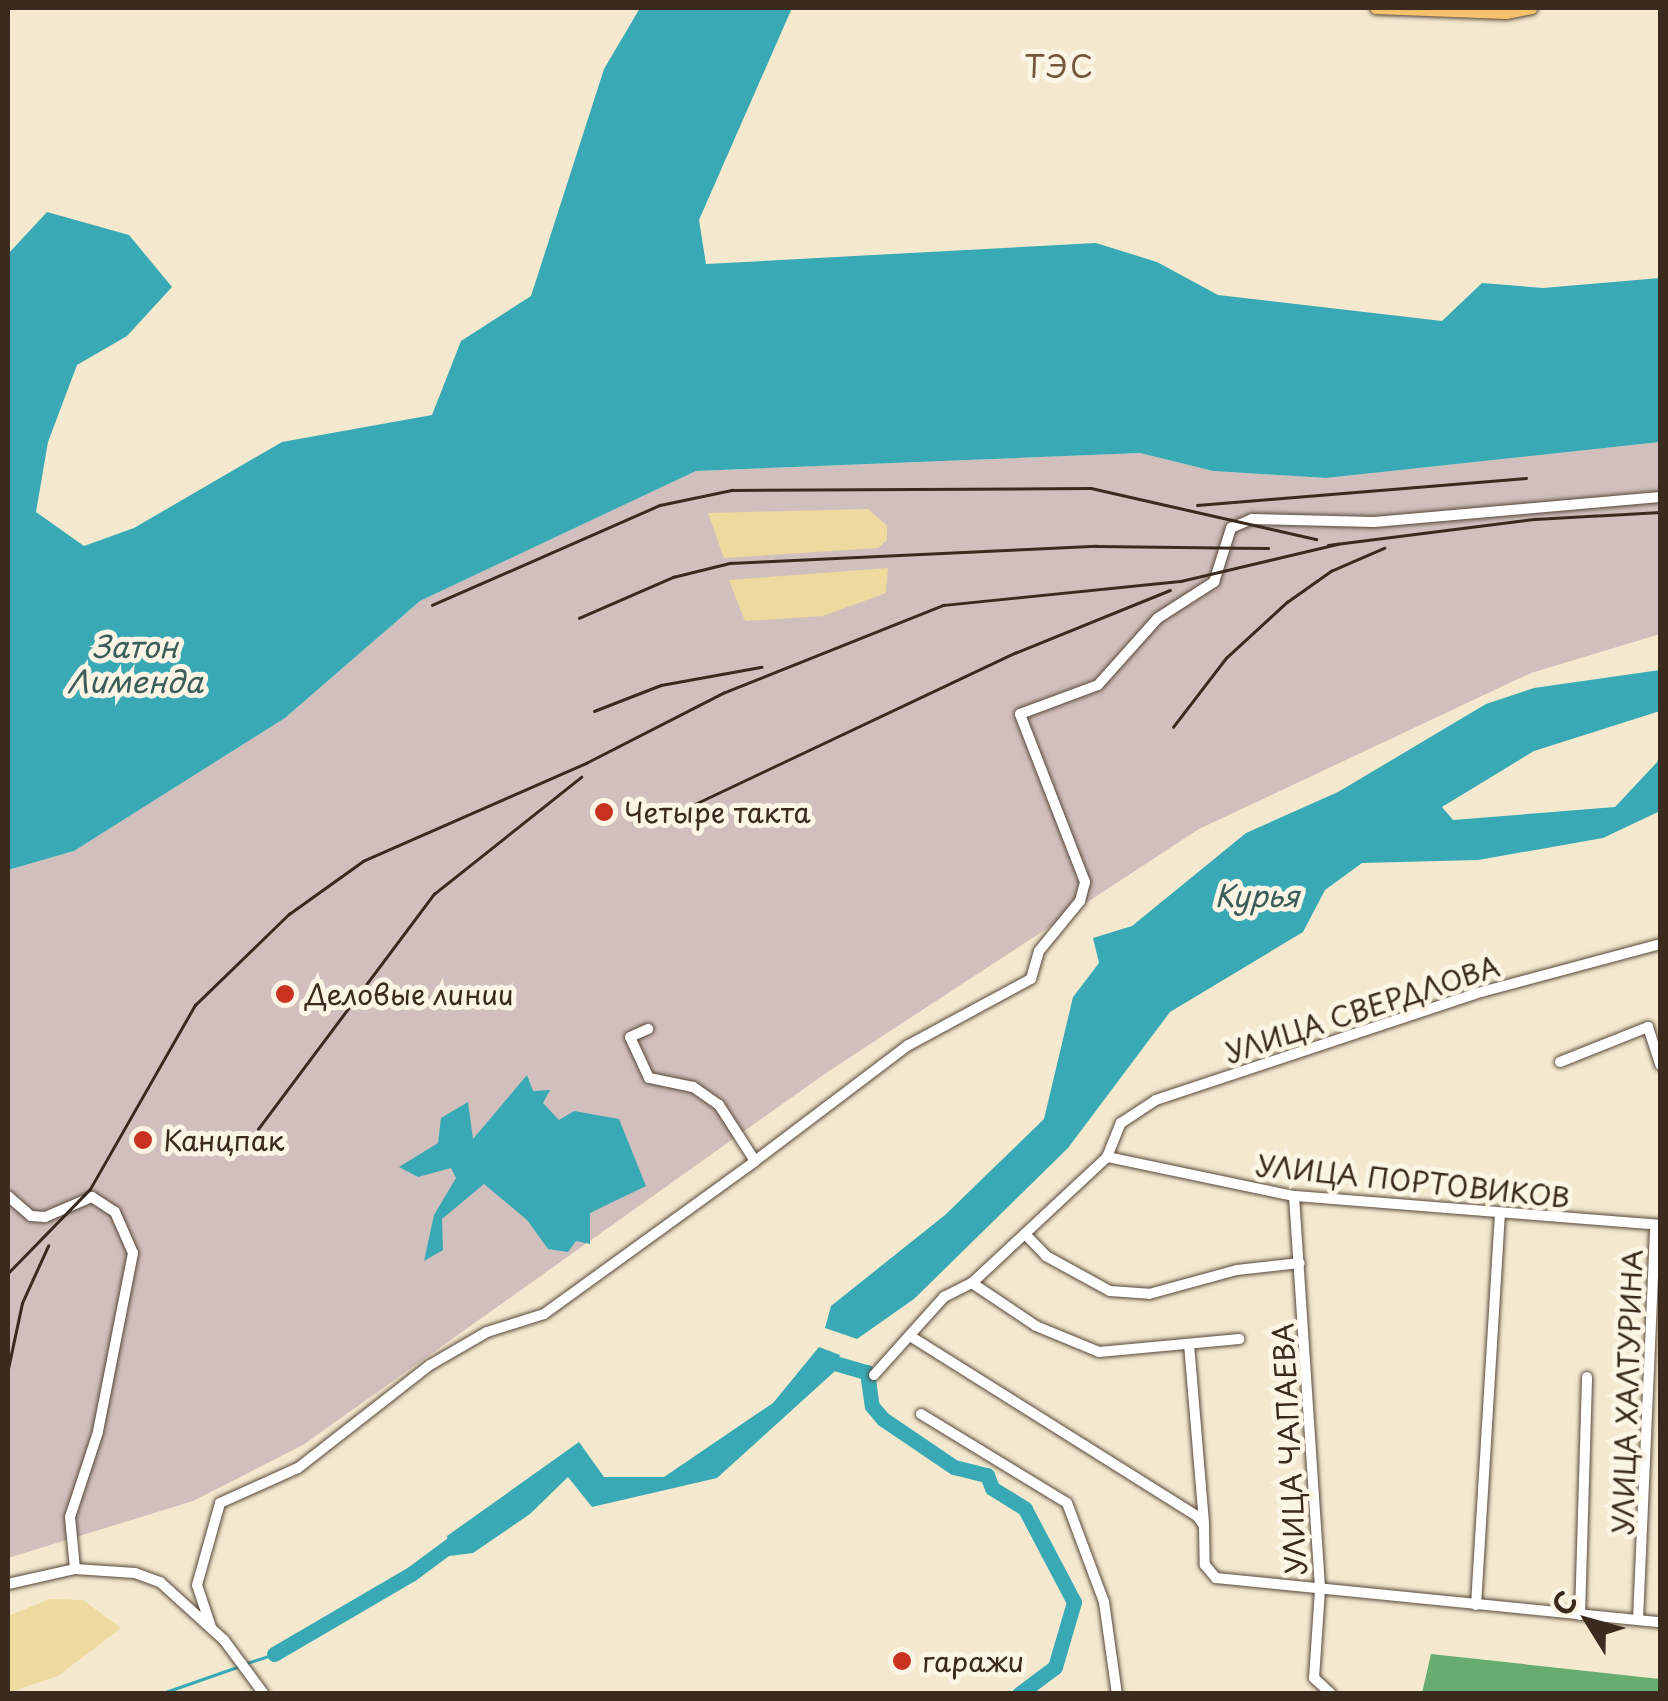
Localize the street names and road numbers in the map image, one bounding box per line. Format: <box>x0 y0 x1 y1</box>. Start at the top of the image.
street label: УЛИЦА СВЕРДЛОВА <box>1219 948 1505 1070</box>
street label: УЛИЦА ПОРТОВИКОВ <box>1254 1148 1572 1214</box>
street label: УЛИЦА ХАЛТУРИНА <box>1605 1248 1649 1536</box>
street label: УЛИЦА ЧАПАЕВА <box>1266 1321 1312 1577</box>

